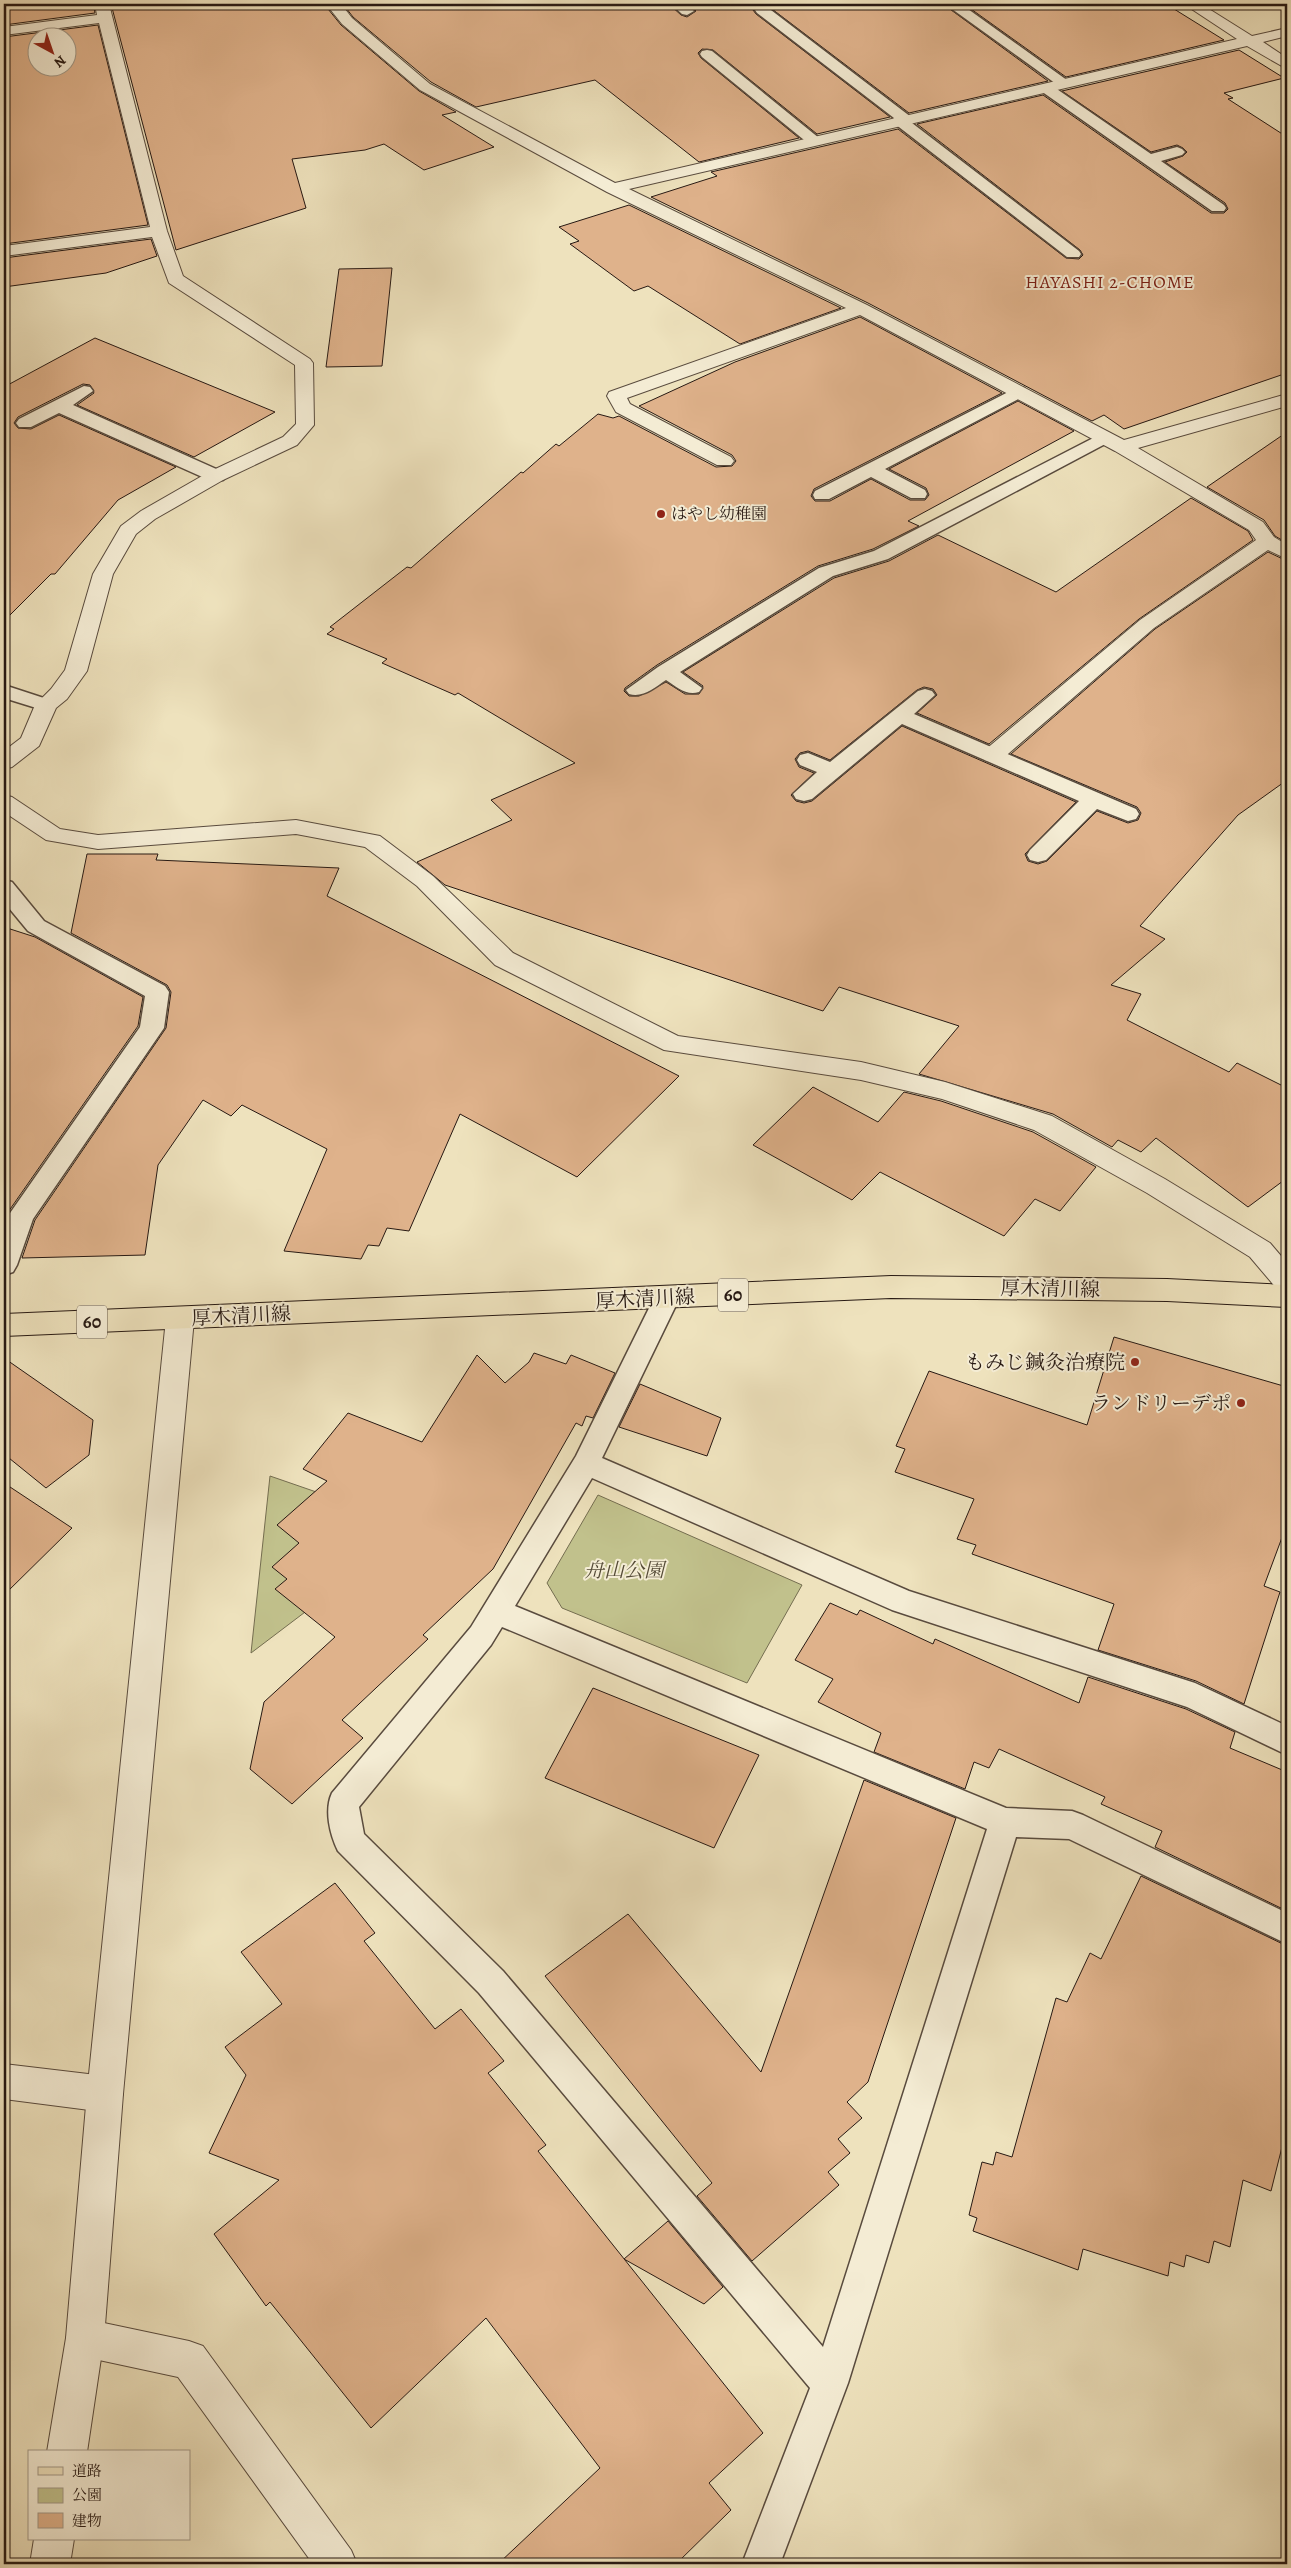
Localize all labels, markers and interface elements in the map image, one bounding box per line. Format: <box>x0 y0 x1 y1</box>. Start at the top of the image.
north arrow <box>28 28 78 78</box>
text: N <box>50 51 70 72</box>
district label: HAYASHI 2-CHOME <box>1025 270 1195 294</box>
place label: はやし幼稚園 <box>671 503 767 525</box>
marker: はやし幼稚園 <box>655 508 667 520</box>
street label: 厚木清川線 <box>1000 1275 1100 1303</box>
road number: 60 <box>718 1278 748 1312</box>
street label: 厚木清川線 <box>594 1283 696 1315</box>
street label: 厚木清川線 <box>190 1300 292 1332</box>
road number: 60 <box>77 1305 107 1338</box>
place label: もみじ鍼灸治療院 <box>965 1349 1125 1376</box>
marker: もみじ鍼灸治療院 <box>1129 1356 1141 1368</box>
place label: ランドリーデポ <box>1091 1390 1231 1417</box>
marker: ランドリーデポ <box>1235 1397 1247 1409</box>
park label: 舟山公園 <box>584 1557 667 1584</box>
legend <box>28 2450 190 2540</box>
text: 道路 <box>72 2461 102 2481</box>
text: 公園 <box>72 2485 102 2505</box>
text: 建物 <box>72 2511 102 2531</box>

